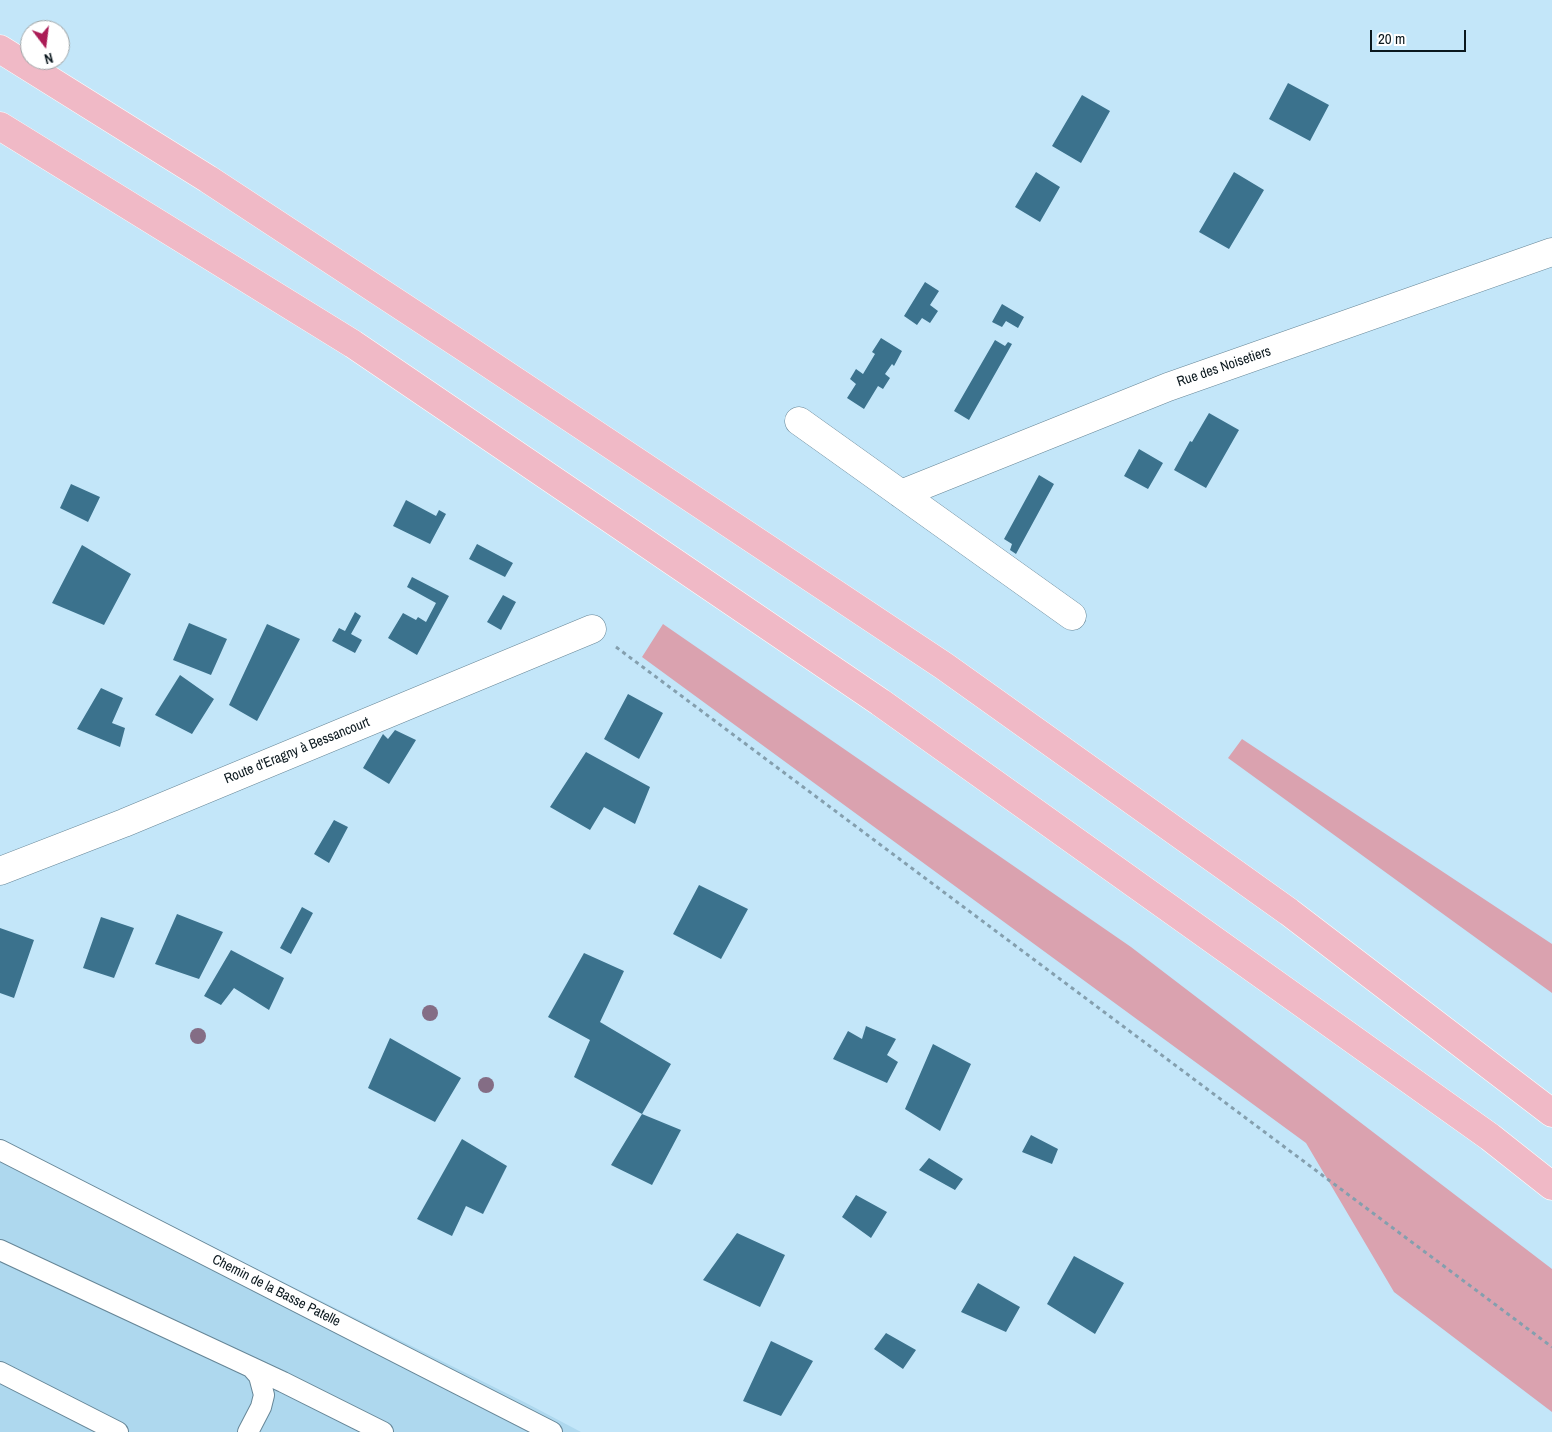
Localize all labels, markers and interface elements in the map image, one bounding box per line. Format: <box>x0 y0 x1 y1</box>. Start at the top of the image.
north arrow <box>20 20 70 70</box>
scale bar <box>1372 20 1468 52</box>
text: 20 m <box>1378 28 1405 49</box>
text: N <box>42 49 55 68</box>
street label: Rue des Noisetiers <box>1175 343 1273 391</box>
street label: Route d'Eragny à Bessancourt <box>222 714 372 788</box>
street label: Chemin de la Basse Patelle <box>209 1251 343 1331</box>

